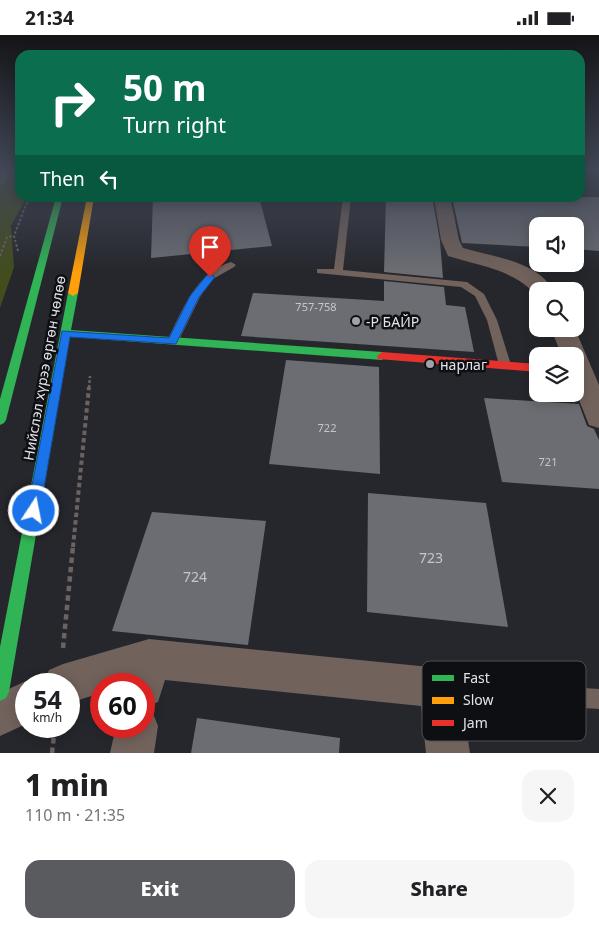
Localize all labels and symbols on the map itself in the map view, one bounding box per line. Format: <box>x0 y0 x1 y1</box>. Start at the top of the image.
pin <box>189 226 231 277</box>
street label: Нийслэл хүрээ өргөн чөлөө <box>18 274 70 462</box>
house number: 757-758 <box>295 299 337 314</box>
place label: -Р БАЙР <box>366 312 419 331</box>
marker: -Р БАЙР <box>350 315 362 327</box>
place label: нарлаг <box>440 355 487 374</box>
marker: нарлаг <box>424 358 436 370</box>
house number: 722 <box>318 420 336 435</box>
house number: 721 <box>539 454 557 469</box>
position arrow <box>7 484 59 536</box>
house number: 723 <box>419 548 443 567</box>
house number: 724 <box>183 567 207 586</box>
legend <box>422 661 586 741</box>
text: Fast <box>463 668 490 687</box>
speed limit sign: 60 <box>90 673 155 738</box>
text: Slow <box>463 690 494 709</box>
text: Jam <box>461 713 488 732</box>

